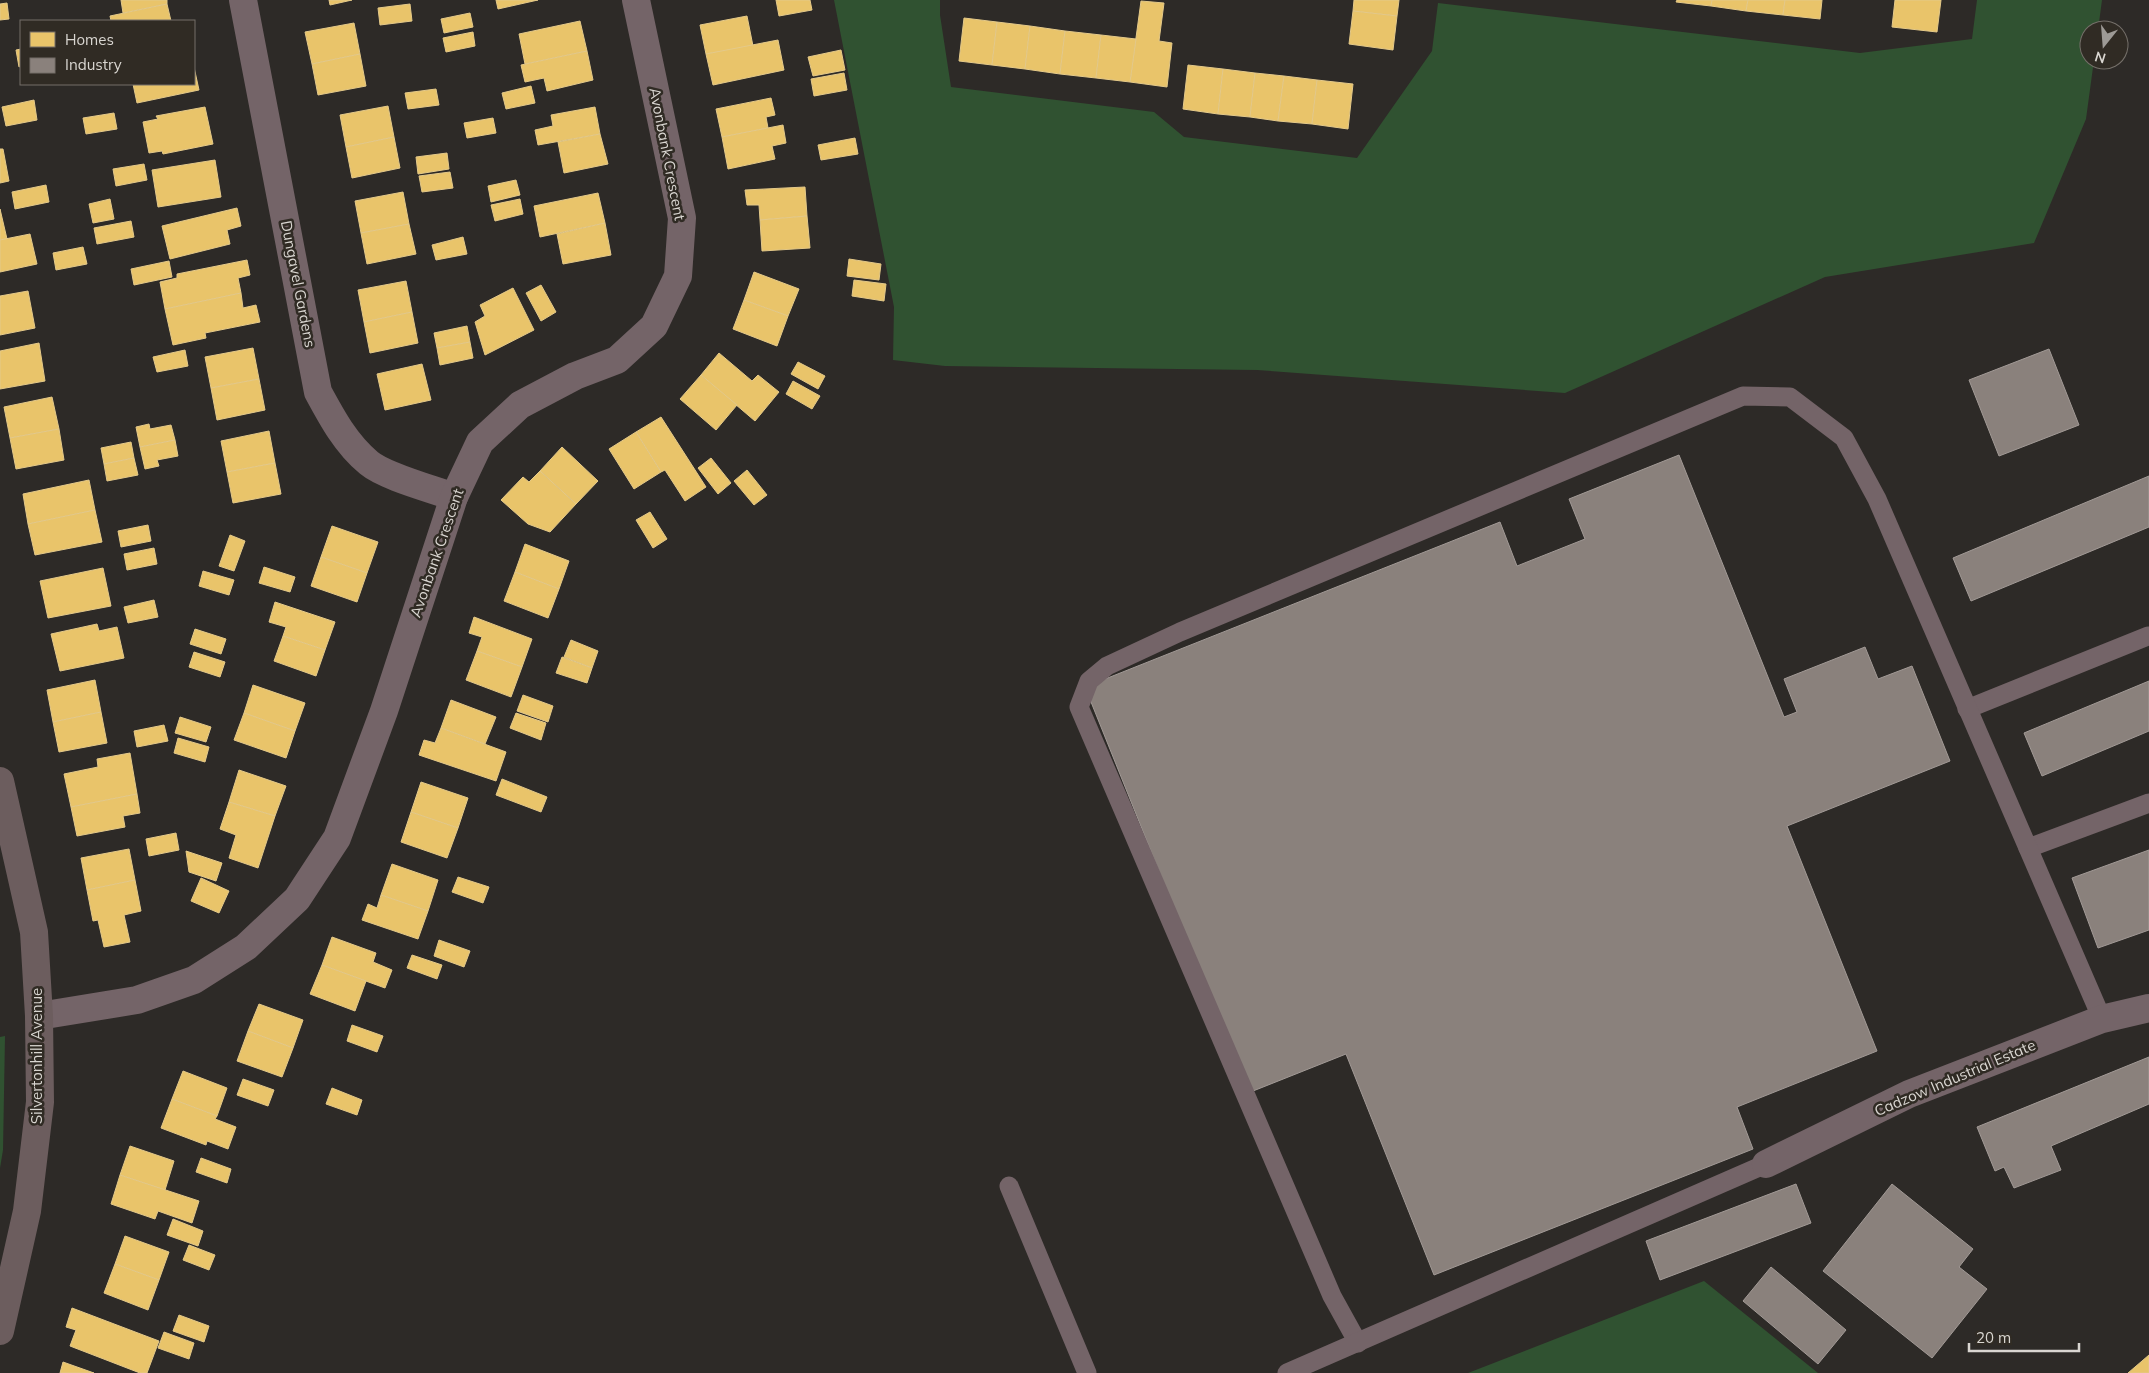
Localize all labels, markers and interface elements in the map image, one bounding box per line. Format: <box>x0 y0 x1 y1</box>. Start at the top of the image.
legend <box>20 20 195 85</box>
north arrow <box>2079 20 2129 70</box>
text: Homes <box>65 30 114 49</box>
text: N <box>2093 47 2108 68</box>
text: Industry <box>65 55 122 74</box>
street label: Avonbank Crescent <box>645 86 690 222</box>
street label: Dungavel Gardens <box>277 219 320 349</box>
street label: Avonbank Crescent <box>406 486 467 620</box>
street label: Silvertonhill Avenue <box>27 988 46 1124</box>
street label: Cadzow Industrial Estate <box>1871 1035 2038 1120</box>
scale bar <box>1969 1320 2079 1352</box>
text: 20 m <box>1976 1328 2011 1347</box>

